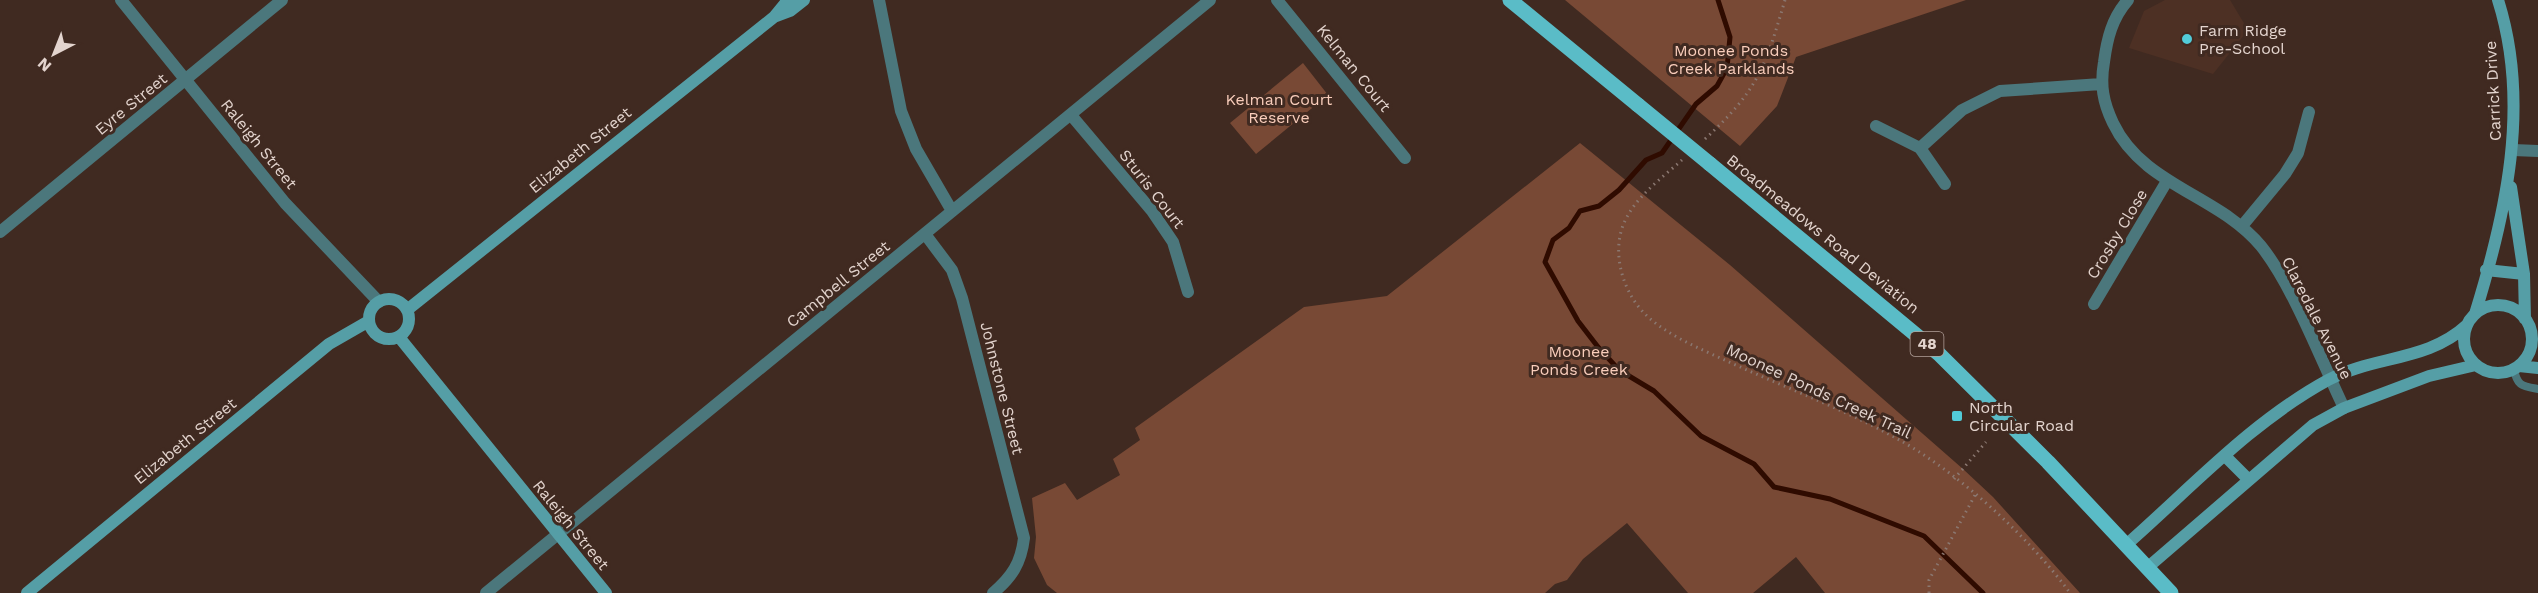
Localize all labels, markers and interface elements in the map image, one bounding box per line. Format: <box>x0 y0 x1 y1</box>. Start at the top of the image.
street label: Kelman Court <box>1313 21 1395 116</box>
place label: Farm Ridge Pre-School <box>2199 21 2287 58</box>
north arrow <box>24 24 84 84</box>
marker: Farm Ridge Pre-School <box>2180 32 2194 46</box>
street label: Carrick Drive <box>2481 40 2505 142</box>
park label: Moonee Ponds Creek Parklands <box>1668 41 1794 78</box>
text: N <box>34 54 55 76</box>
street label: Eyre Street <box>91 69 171 139</box>
park label: Kelman Court Reserve <box>1226 90 1333 127</box>
street label: Raleigh Street <box>217 95 301 193</box>
street label: Elizabeth Street <box>525 103 635 197</box>
street label: Sturis Court <box>1115 146 1189 232</box>
street label: Broadmeadows Road Deviation <box>1723 150 1923 318</box>
street label: Crosby Close <box>2083 186 2151 282</box>
street label: Campbell Street <box>783 236 894 331</box>
street label: Claredale Avenue <box>2278 254 2356 382</box>
street label: Johnstone Street <box>976 320 1028 456</box>
road number: 48 <box>1910 332 1944 356</box>
street label: Moonee Ponds Creek Trail <box>1723 340 1915 442</box>
park label: Moonee Ponds Creek <box>1530 342 1628 379</box>
street label: Elizabeth Street <box>130 394 240 488</box>
place label: North Circular Road <box>1969 398 2074 435</box>
marker: North Circular Road <box>1950 409 1964 423</box>
street label: Raleigh Street <box>529 476 613 574</box>

